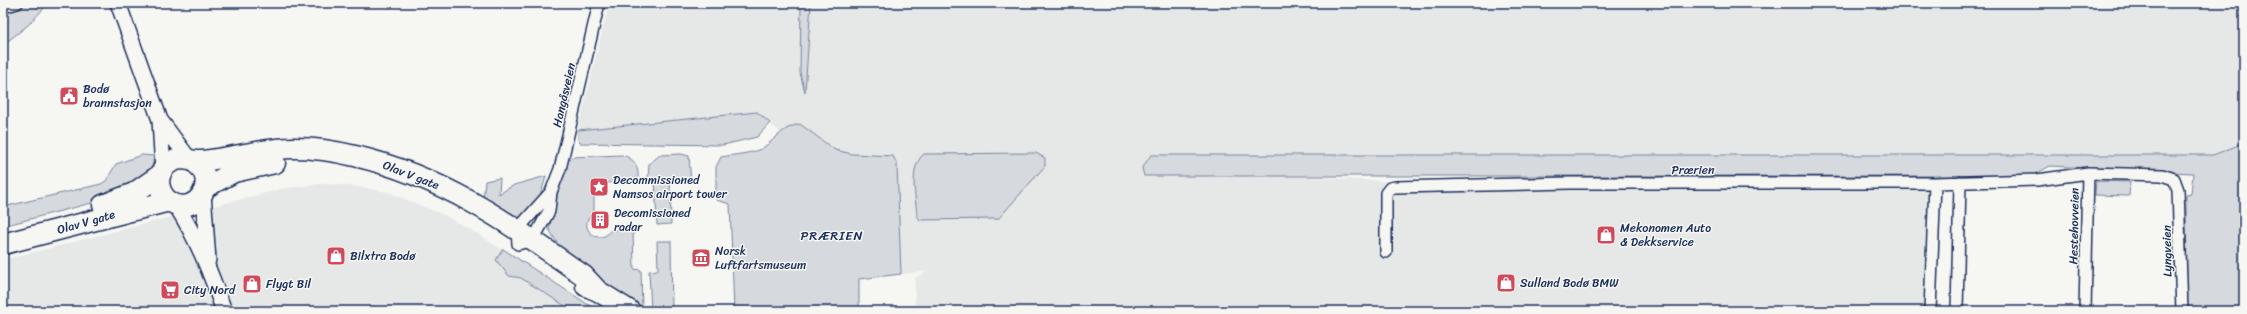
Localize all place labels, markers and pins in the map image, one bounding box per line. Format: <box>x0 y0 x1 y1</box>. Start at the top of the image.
place label: Bodø brannstasjon <box>83 78 152 114</box>
public building icon: Bodø brannstasjon <box>58 85 80 107</box>
place label: Decommissioned Namsos airport tower <box>613 169 728 205</box>
place icon: Decommissioned Namsos airport tower <box>588 176 610 198</box>
place label: Decomissioned radar <box>614 202 691 238</box>
building icon: Decomissioned radar <box>589 209 611 231</box>
place label: Mekonomen Auto & Dekkservice <box>1620 217 1711 253</box>
shop icon: Mekonomen Auto & Dekkservice <box>1595 224 1617 246</box>
place label: Norsk Luftfartsmuseum <box>715 240 806 276</box>
shop icon: Bilxtra Bodø <box>325 245 347 267</box>
place label: Bilxtra Bodø <box>350 245 416 267</box>
museum icon: Norsk Luftfartsmuseum <box>690 247 712 269</box>
shop icon: Sulland Bodø BMW <box>1495 272 1517 294</box>
place label: Sulland Bodø BMW <box>1520 272 1619 294</box>
shop icon: Flygt Bil <box>241 273 263 295</box>
place label: Flygt Bil <box>266 273 312 295</box>
supermarket icon: City Nord <box>159 279 181 301</box>
place label: City Nord <box>184 279 237 301</box>

